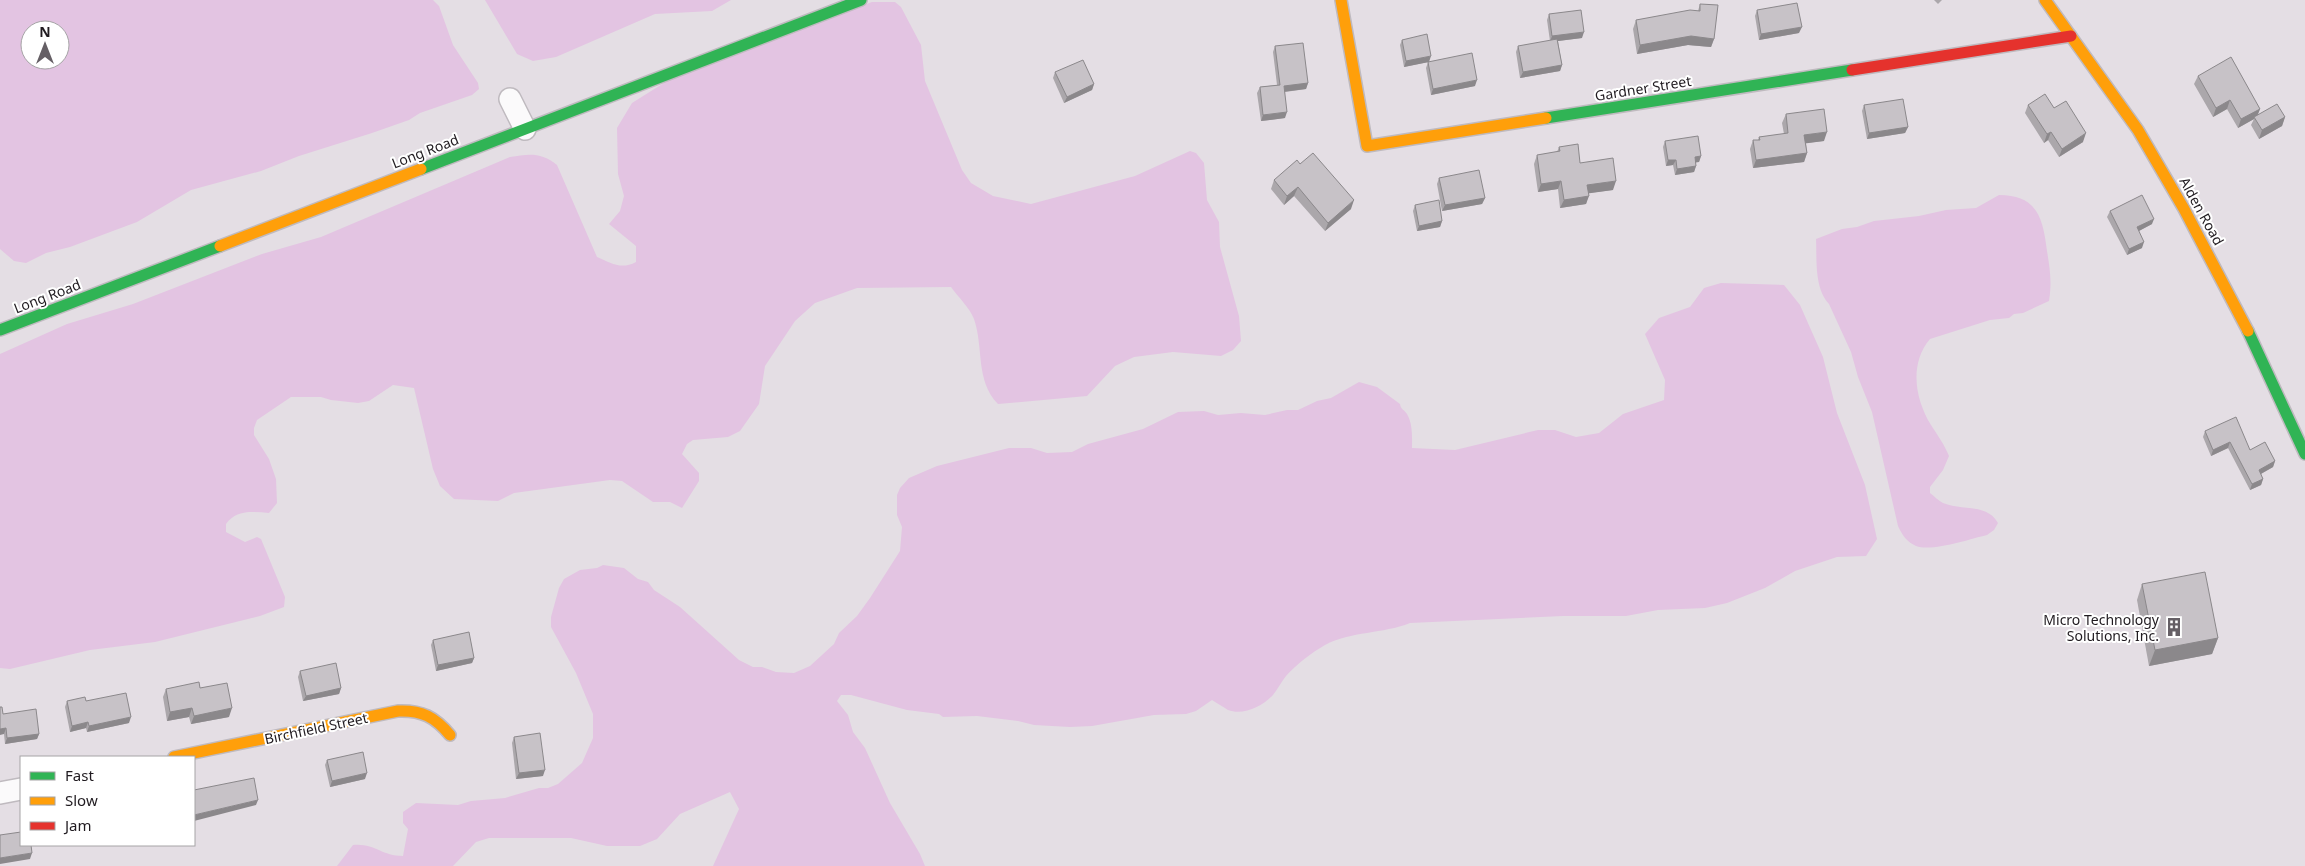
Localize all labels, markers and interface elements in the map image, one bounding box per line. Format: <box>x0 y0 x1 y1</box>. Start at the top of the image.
north arrow <box>20 20 70 70</box>
text: N <box>39 22 51 41</box>
street label: Gardner Street <box>1594 71 1692 105</box>
street label: Long Road <box>389 130 461 172</box>
street label: Alden Road <box>2176 174 2228 248</box>
street label: Long Road <box>11 275 83 317</box>
place label: Micro Technology Solutions, Inc. <box>2043 610 2160 645</box>
building icon: Micro Technology Solutions, Inc. <box>2163 616 2185 638</box>
street label: Birchfield Street <box>263 708 369 748</box>
legend <box>20 756 195 846</box>
text: Fast <box>65 765 94 785</box>
text: Slow <box>65 790 98 810</box>
text: Jam <box>63 815 92 835</box>

